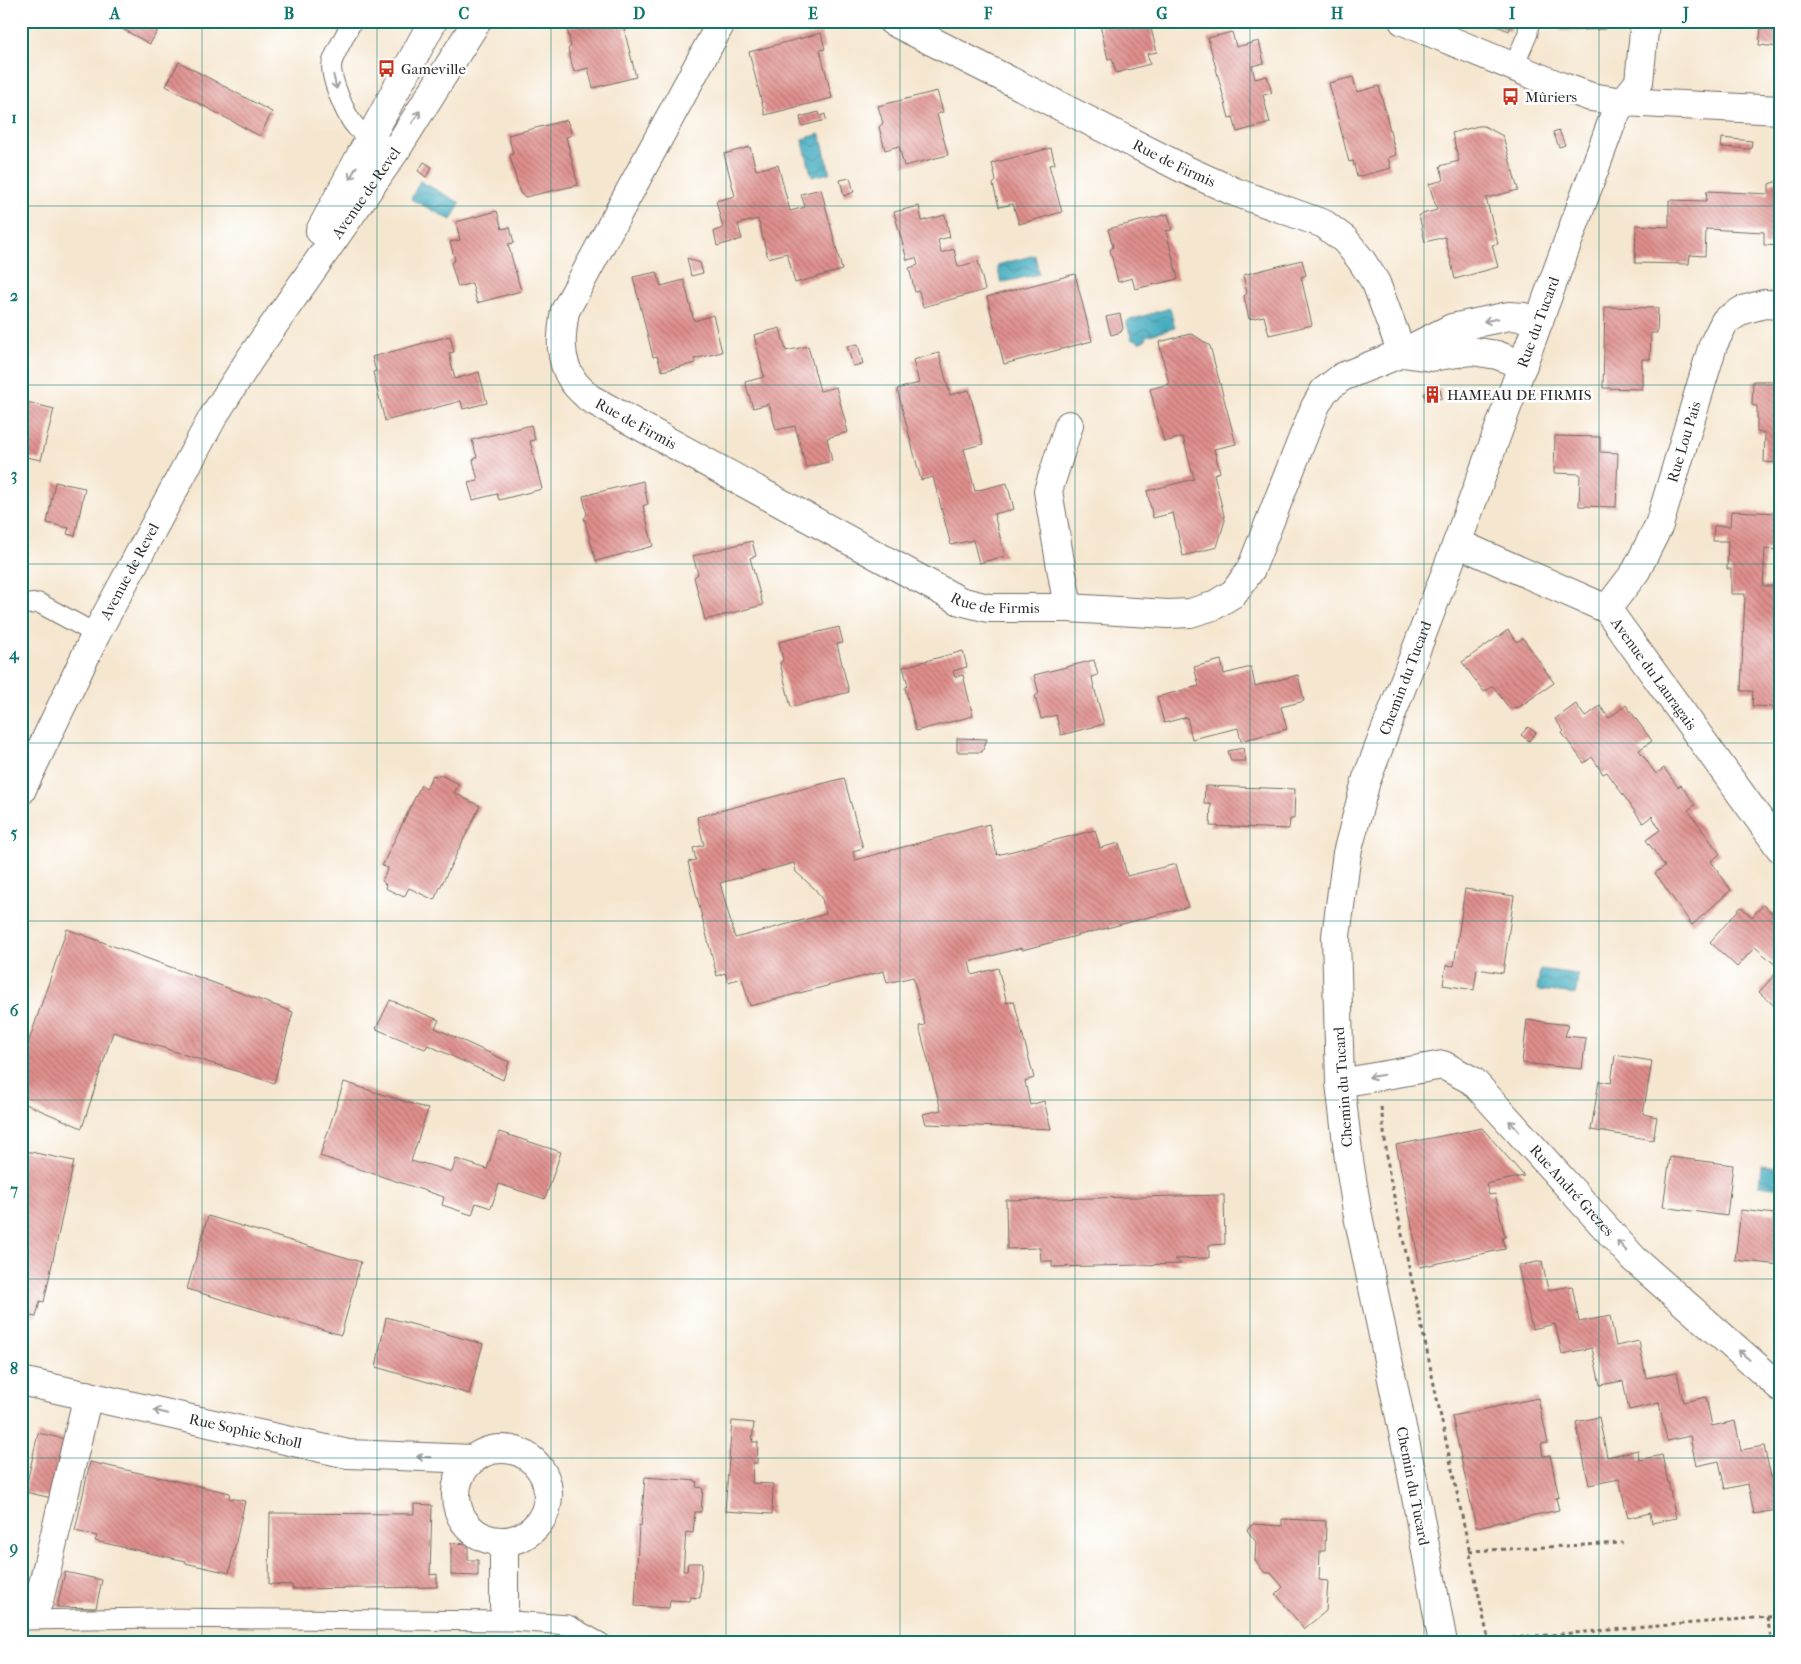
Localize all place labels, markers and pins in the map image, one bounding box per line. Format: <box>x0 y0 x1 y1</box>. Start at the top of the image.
bus stop icon: Gameville <box>377 59 397 79</box>
place label: Gameville <box>401 60 466 78</box>
bus stop icon: Mûriers <box>1501 87 1521 107</box>
place label: Mûriers <box>1525 88 1578 106</box>
building icon: HAMEAU DE FIRMIS <box>1423 385 1443 405</box>
place label: HAMEAU DE FIRMIS <box>1447 386 1592 404</box>

